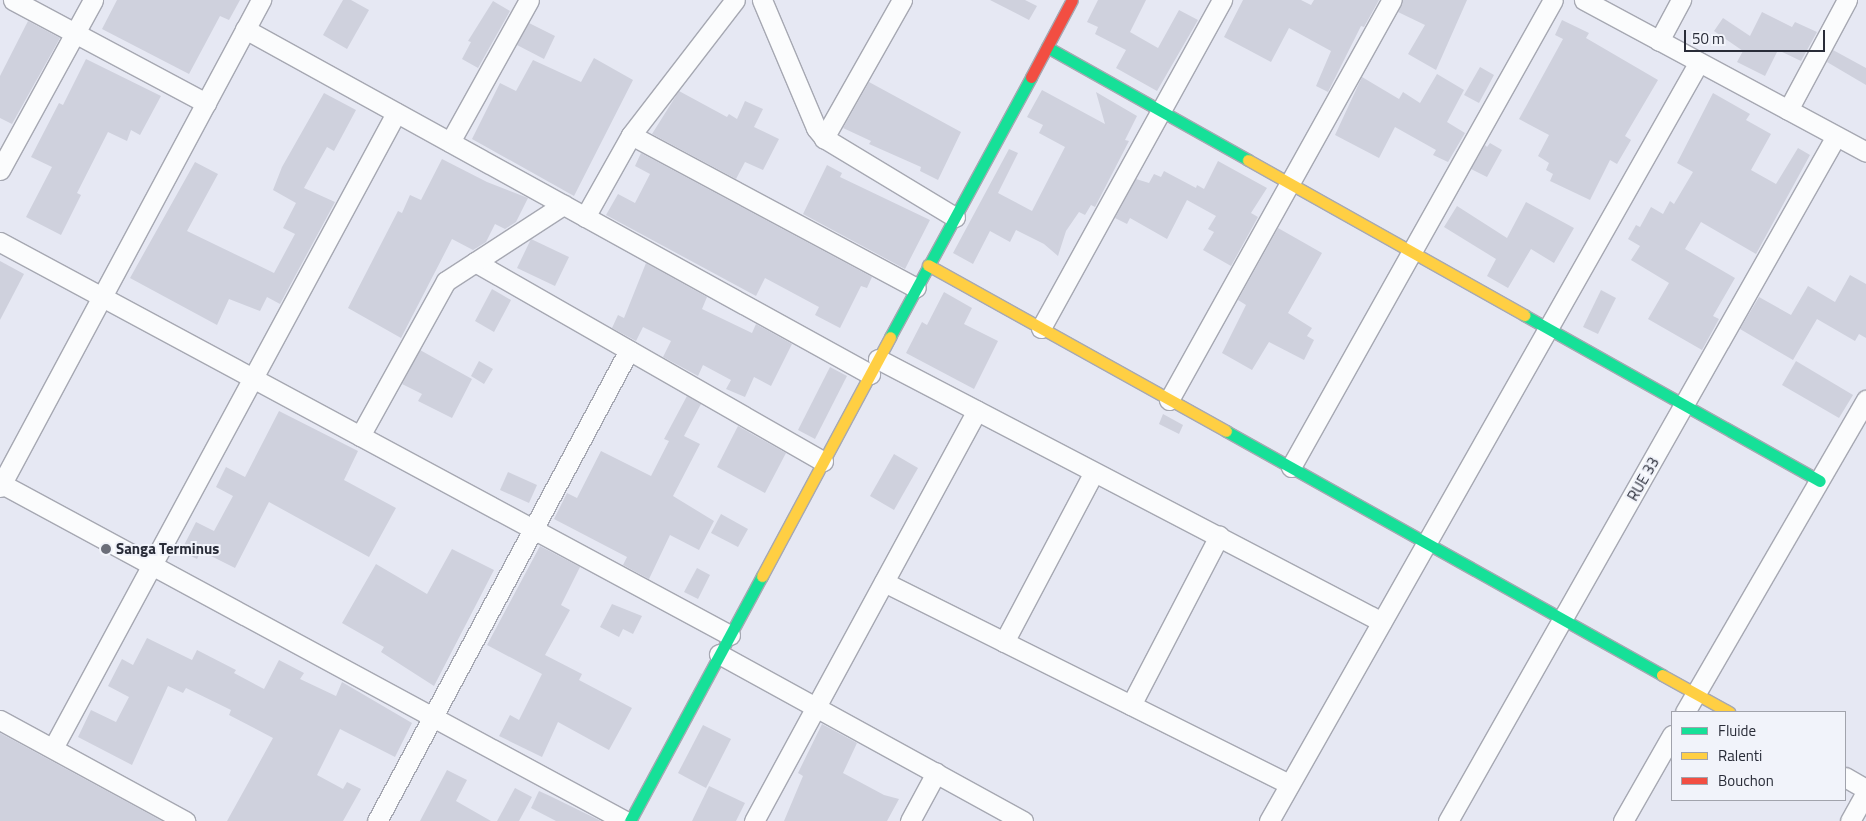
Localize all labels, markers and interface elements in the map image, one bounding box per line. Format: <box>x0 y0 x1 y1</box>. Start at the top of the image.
scale bar <box>1686 20 1827 52</box>
text: 50 m <box>1692 27 1725 50</box>
street label: RUE 33 <box>1623 454 1663 504</box>
place label: Sanga Terminus <box>116 540 219 558</box>
marker: Sanga Terminus <box>100 543 112 555</box>
legend <box>1671 711 1846 801</box>
text: Fluide <box>1718 719 1756 742</box>
text: Ralenti <box>1718 744 1762 767</box>
text: Bouchon <box>1718 769 1774 792</box>

